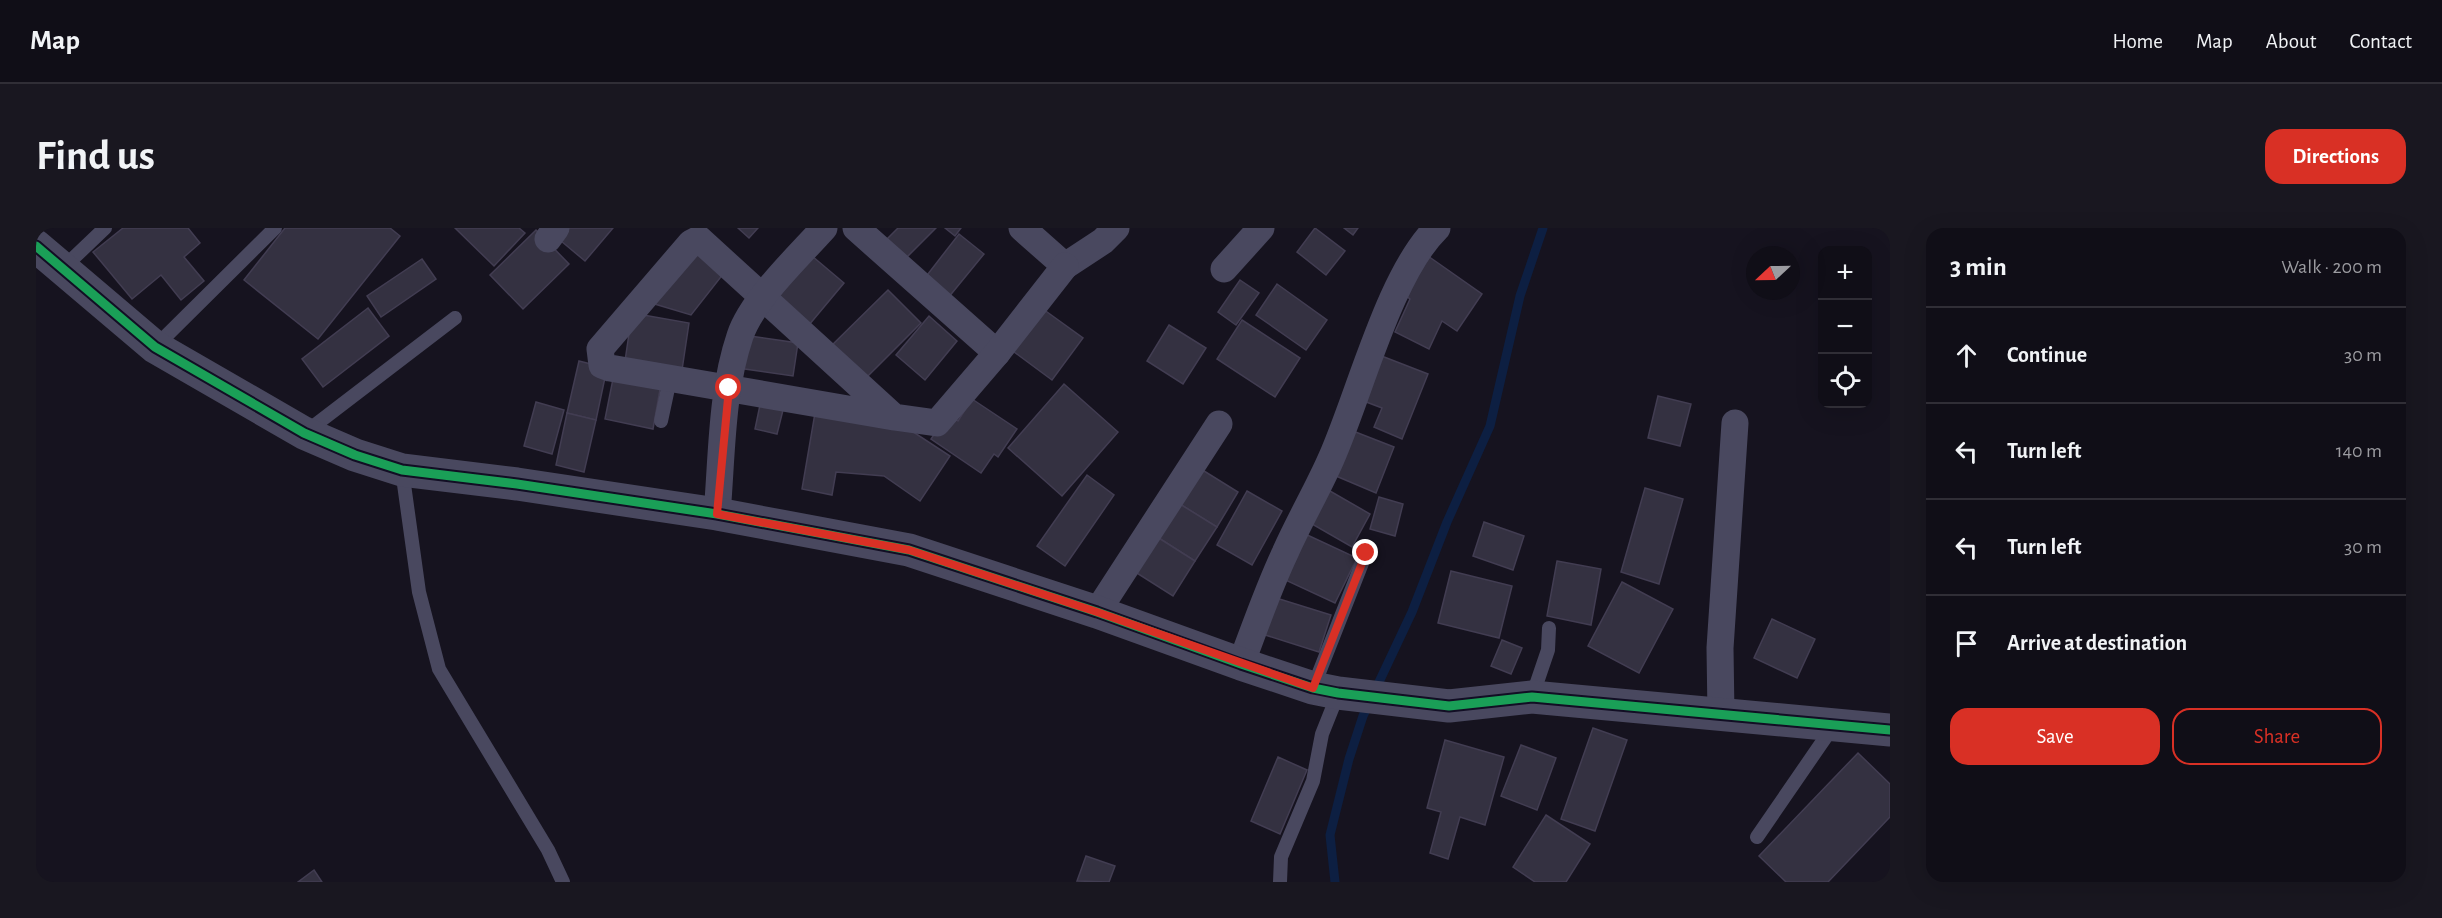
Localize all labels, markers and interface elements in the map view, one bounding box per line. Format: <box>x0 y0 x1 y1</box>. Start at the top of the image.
text: Map <box>30 27 80 55</box>
text: Home <box>2112 31 2163 52</box>
text: Map <box>2196 31 2233 52</box>
text: About <box>2266 31 2316 52</box>
text: Contact <box>2349 31 2412 52</box>
button: Directions <box>2265 129 2406 184</box>
text: Find us <box>36 135 155 177</box>
north arrow <box>1746 246 1800 300</box>
map controls <box>1818 246 1872 408</box>
button: + <box>1818 246 1872 300</box>
text: 3 min <box>1950 254 2007 280</box>
text: Walk · 200 m <box>2281 257 2382 277</box>
button: − <box>1818 300 1872 354</box>
icon: ahead <box>1950 339 1983 372</box>
text: Continue <box>2007 344 2087 366</box>
text: 30 m <box>2344 345 2382 365</box>
button: locate <box>1818 354 1872 408</box>
route start <box>715 374 741 400</box>
icon: left <box>1950 435 1983 468</box>
text: Turn left <box>2007 440 2081 462</box>
text: 140 m <box>2336 441 2382 461</box>
icon: left <box>1950 531 1983 564</box>
text: Turn left <box>2007 536 2081 558</box>
text: 30 m <box>2344 537 2382 557</box>
route end <box>1352 539 1378 565</box>
icon: arrive <box>1950 627 1983 660</box>
text: Arrive at destination <box>2007 632 2187 654</box>
button: Save <box>1950 708 2160 765</box>
button: Share <box>2172 708 2382 765</box>

